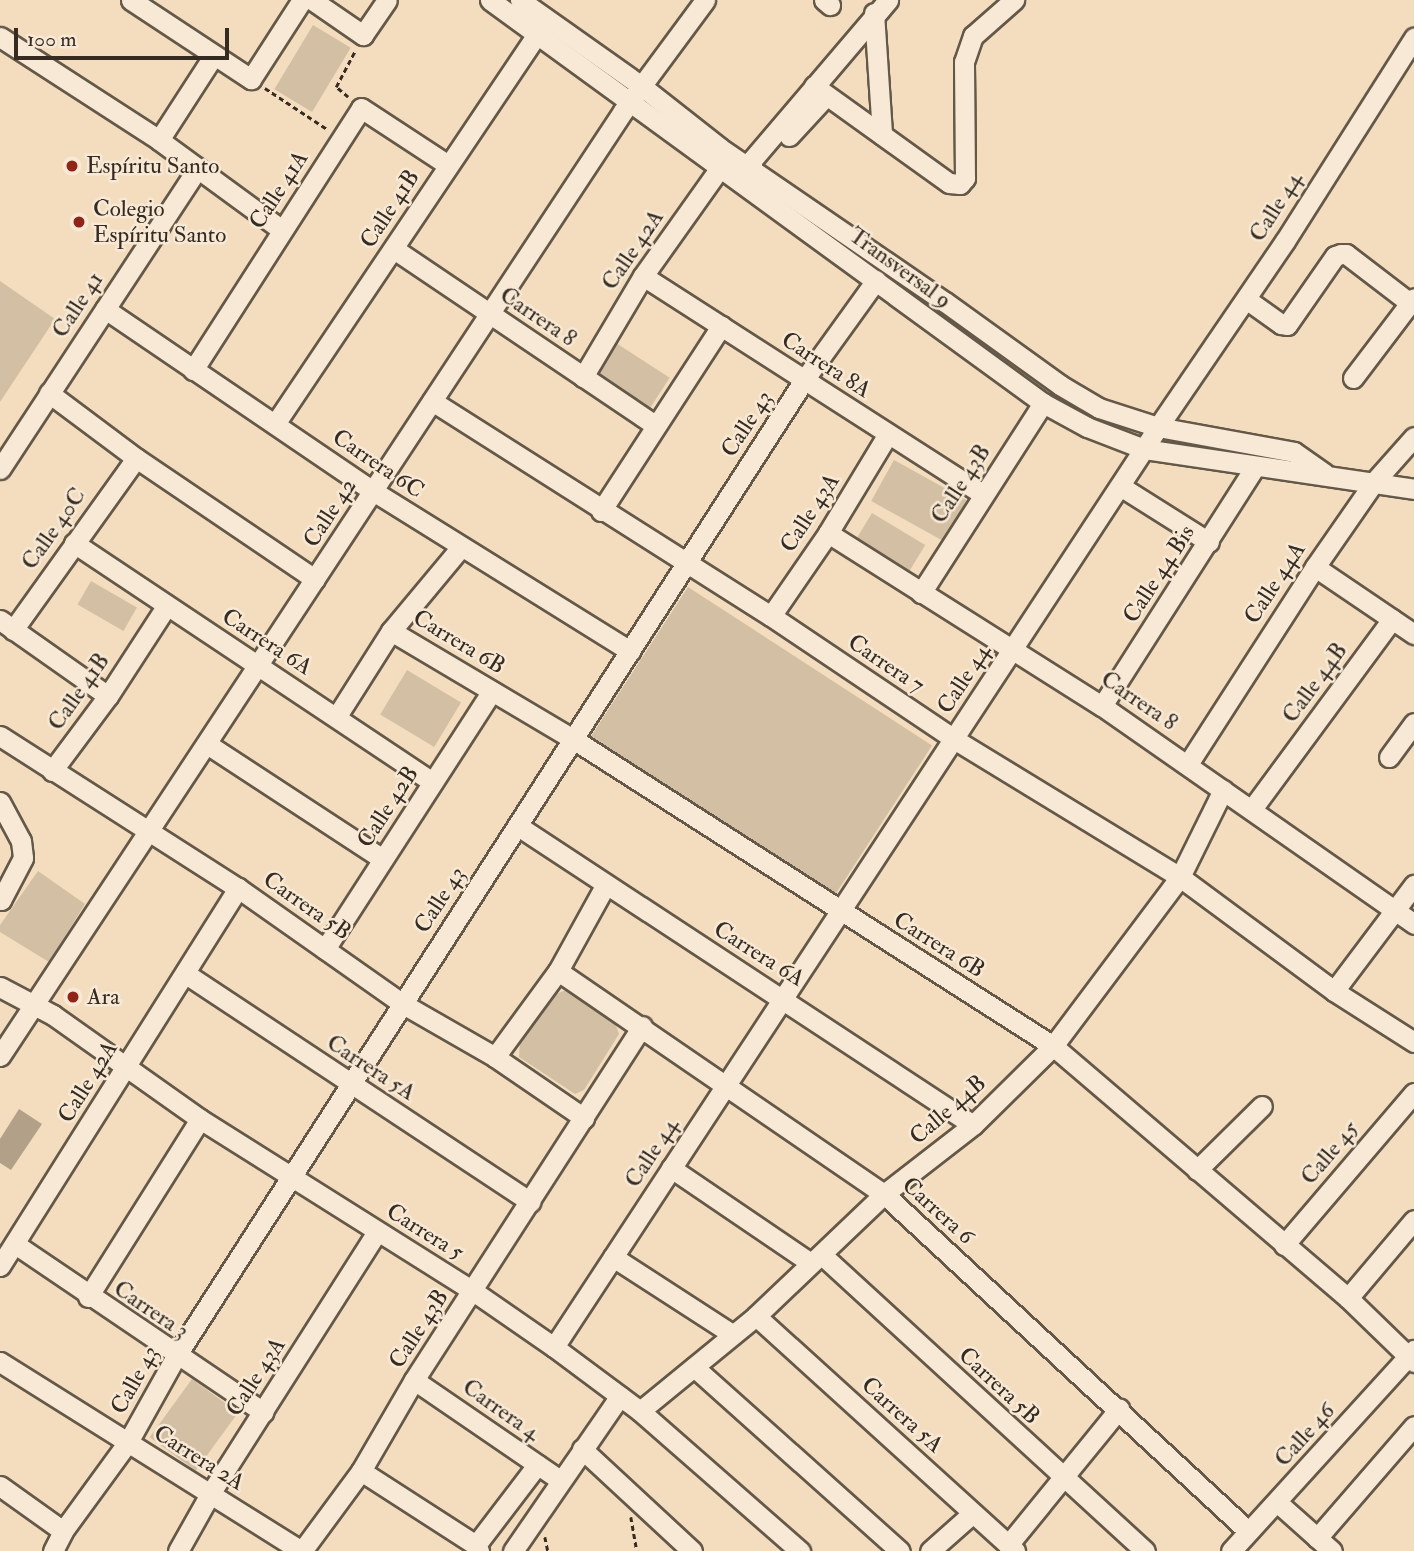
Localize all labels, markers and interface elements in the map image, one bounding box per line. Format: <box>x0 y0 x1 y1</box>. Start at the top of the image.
scale bar <box>18 14 233 58</box>
text: 100 m <box>27 26 77 53</box>
street label: Calle 41A <box>244 146 314 234</box>
place label: Espíritu Santo <box>86 152 219 180</box>
marker: Espíritu Santo <box>64 158 80 174</box>
street label: Calle 41B <box>354 165 426 253</box>
street label: Calle 44 <box>1244 167 1308 247</box>
place label: Colegio Espíritu Santo <box>93 195 226 249</box>
street label: Calle 42A <box>596 205 670 295</box>
marker: Colegio Espíritu Santo <box>71 214 87 230</box>
street label: Transversal 9 <box>843 222 957 314</box>
street label: Calle 41 <box>47 267 109 343</box>
street label: Carrera 8 <box>494 281 582 353</box>
street label: Carrera 8A <box>776 326 876 404</box>
street label: Calle 43 <box>715 386 779 462</box>
street label: Carrera 6C <box>327 423 429 505</box>
street label: Calle 43B <box>925 439 997 529</box>
street label: Calle 43A <box>774 469 846 557</box>
street label: Calle 42 <box>298 473 362 553</box>
street label: Calle 40C <box>16 483 92 575</box>
street label: Calle 44 Bis <box>1117 520 1201 628</box>
street label: Calle 44A <box>1238 537 1312 629</box>
street label: Carrera 6A <box>217 603 317 681</box>
street label: Carrera 6B <box>408 604 510 680</box>
street label: Carrera 7 <box>843 628 929 700</box>
street label: Calle 44B <box>1277 638 1353 728</box>
street label: Calle 44 <box>931 639 997 719</box>
street label: Calle 41B <box>42 648 116 736</box>
street label: Carrera 8 <box>1095 665 1183 737</box>
street label: Calle 42B <box>352 761 424 853</box>
street label: Calle 43 <box>408 862 472 938</box>
street label: Carrera 5B <box>258 866 356 946</box>
street label: Carrera 6B <box>888 906 990 984</box>
street label: Carrera 6A <box>708 915 810 993</box>
place label: Ara <box>87 983 120 1011</box>
marker: Ara <box>65 989 81 1005</box>
street label: Carrera 5A <box>321 1029 421 1107</box>
street label: Calle 42A <box>52 1036 124 1128</box>
street label: Calle 44B <box>904 1069 992 1151</box>
street label: Calle 44 <box>619 1113 685 1193</box>
street label: Calle 45 <box>1295 1115 1365 1191</box>
street label: Carrera 6 <box>896 1172 980 1250</box>
street label: Carrera 5 <box>381 1198 469 1266</box>
street label: Carrera 3 <box>108 1275 194 1345</box>
street label: Calle 43B <box>383 1284 455 1374</box>
street label: Calle 43A <box>220 1333 292 1421</box>
street label: Calle 43 <box>105 1341 165 1419</box>
street label: Carrera 5B <box>953 1341 1045 1431</box>
street label: Carrera 5A <box>855 1371 949 1459</box>
street label: Carrera 4 <box>457 1373 545 1447</box>
street label: Calle 46 <box>1269 1397 1341 1473</box>
street label: Carrera 2A <box>148 1419 250 1497</box>

